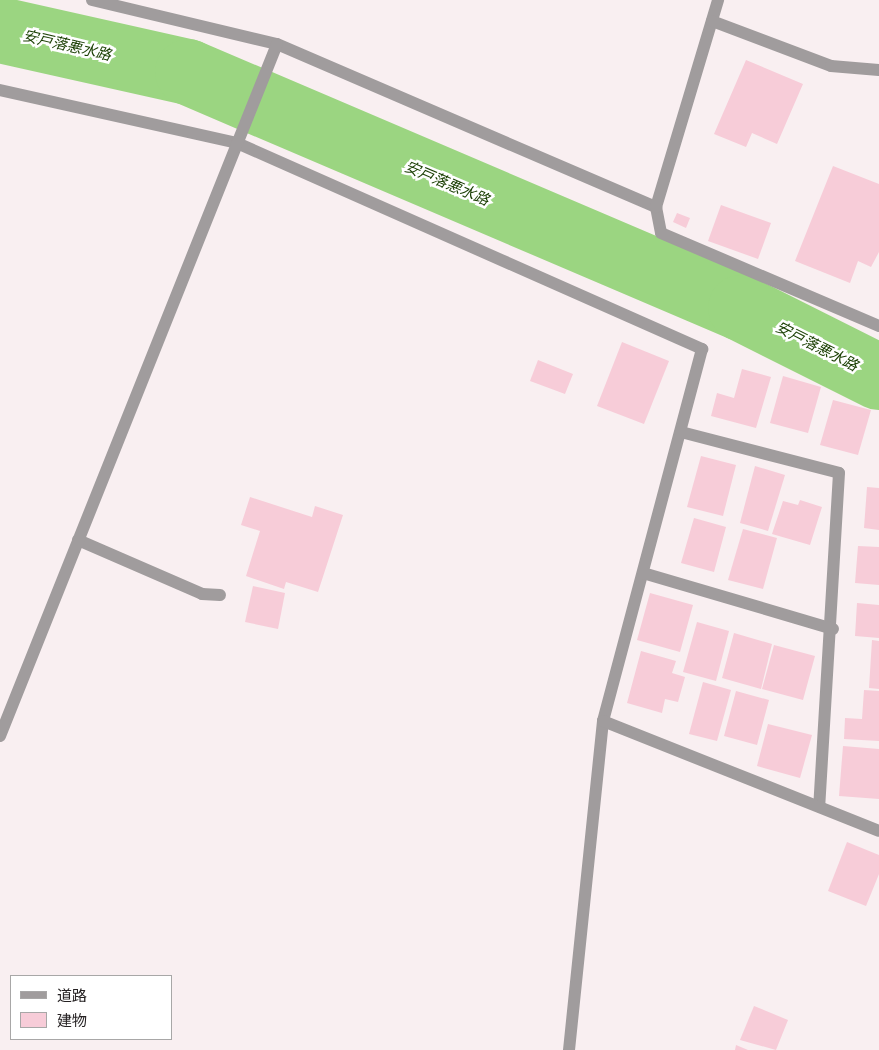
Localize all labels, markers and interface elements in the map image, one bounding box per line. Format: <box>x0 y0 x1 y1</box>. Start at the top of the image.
water label: 安戸落悪水路 <box>21 26 113 64</box>
water label: 安戸落悪水路 <box>402 157 492 209</box>
water label: 安戸落悪水路 <box>773 318 861 374</box>
legend <box>10 975 172 1040</box>
text: 道路 <box>57 986 87 1005</box>
text: 建物 <box>57 1011 87 1030</box>

